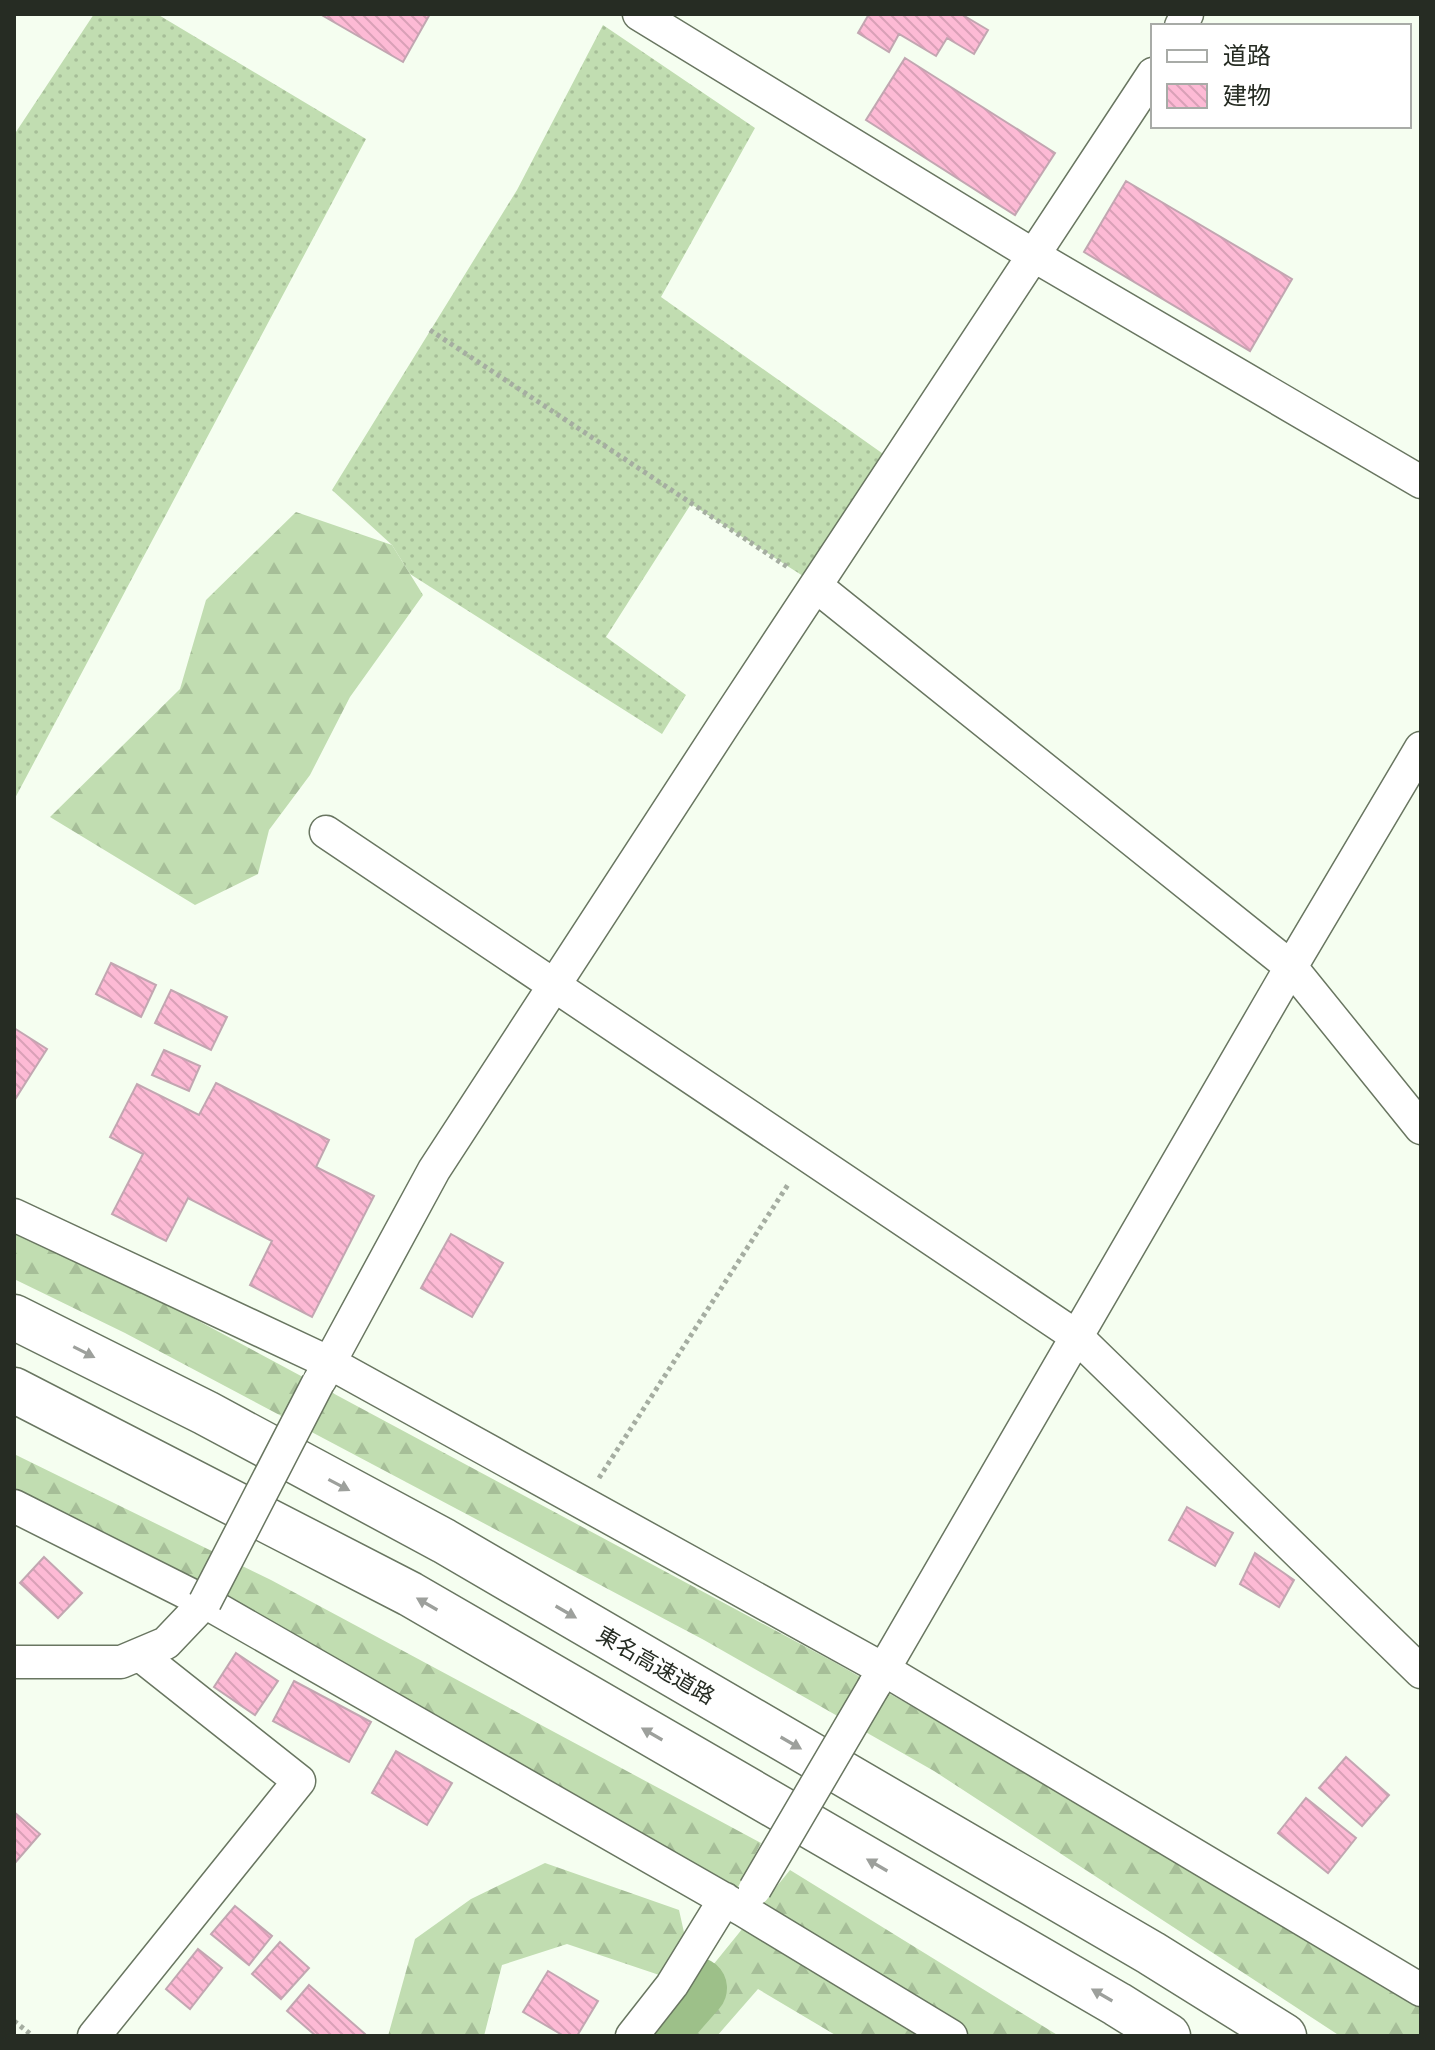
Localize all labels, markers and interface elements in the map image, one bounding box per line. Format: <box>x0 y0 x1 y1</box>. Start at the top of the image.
legend <box>1151 24 1411 128</box>
text: 道路 <box>1223 40 1271 70</box>
text: 建物 <box>1223 80 1271 110</box>
one-way arrow <box>72 1345 95 1359</box>
one-way arrow <box>328 1478 351 1492</box>
one-way arrow <box>416 1597 438 1611</box>
one-way arrow <box>555 1605 577 1619</box>
street label: 東名高速道路 <box>592 1620 720 1710</box>
one-way arrow <box>641 1727 663 1741</box>
one-way arrow <box>779 1736 802 1750</box>
one-way arrow <box>866 1858 888 1872</box>
one-way arrow <box>1091 1988 1113 2002</box>

